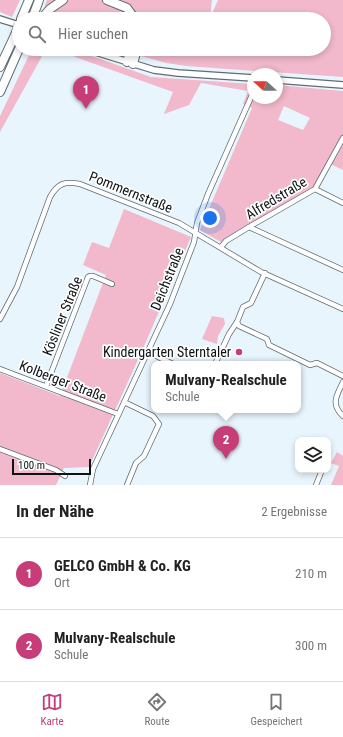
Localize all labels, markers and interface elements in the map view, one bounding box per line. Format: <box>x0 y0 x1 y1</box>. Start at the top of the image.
search box <box>12 12 331 56</box>
icon: search <box>26 23 48 45</box>
text: Hier suchen <box>58 25 128 43</box>
north arrow <box>247 68 283 104</box>
pin: 1 <box>73 76 99 109</box>
street label: Pommernstraße <box>87 168 175 216</box>
street label: Alfredstraße <box>243 173 310 222</box>
your location <box>200 208 220 228</box>
street label: Deichstraße <box>147 245 187 313</box>
street label: Kösliner Straße <box>39 274 85 358</box>
place label: Kindergarten Sterntaler <box>103 344 231 360</box>
marker: Kindergarten Sterntaler <box>234 347 244 357</box>
street label: Kolberger Straße <box>17 357 109 405</box>
popup <box>151 361 301 413</box>
text: Mulvany-Realschule <box>165 371 287 389</box>
text: Schule <box>165 389 200 404</box>
pin: 2 <box>213 426 239 459</box>
map controls <box>295 437 331 473</box>
button: layers <box>295 437 331 473</box>
scale bar <box>12 457 91 476</box>
text: 100 m <box>18 459 45 472</box>
text: In der Nähe <box>16 501 94 521</box>
text: 2 Ergebnisse <box>261 504 327 519</box>
text: GELCO GmbH & Co. KG <box>54 557 191 575</box>
text: 1 <box>26 566 32 581</box>
text: 210 m <box>295 566 327 581</box>
text: Ort <box>54 575 70 590</box>
text: Mulvany-Realschule <box>54 629 175 647</box>
text: 2 <box>26 638 32 653</box>
text: 300 m <box>295 638 327 653</box>
text: Schule <box>54 647 88 662</box>
tab: Karte <box>40 691 64 728</box>
tab: Route <box>145 691 170 728</box>
tab: Gespeichert <box>250 691 303 728</box>

